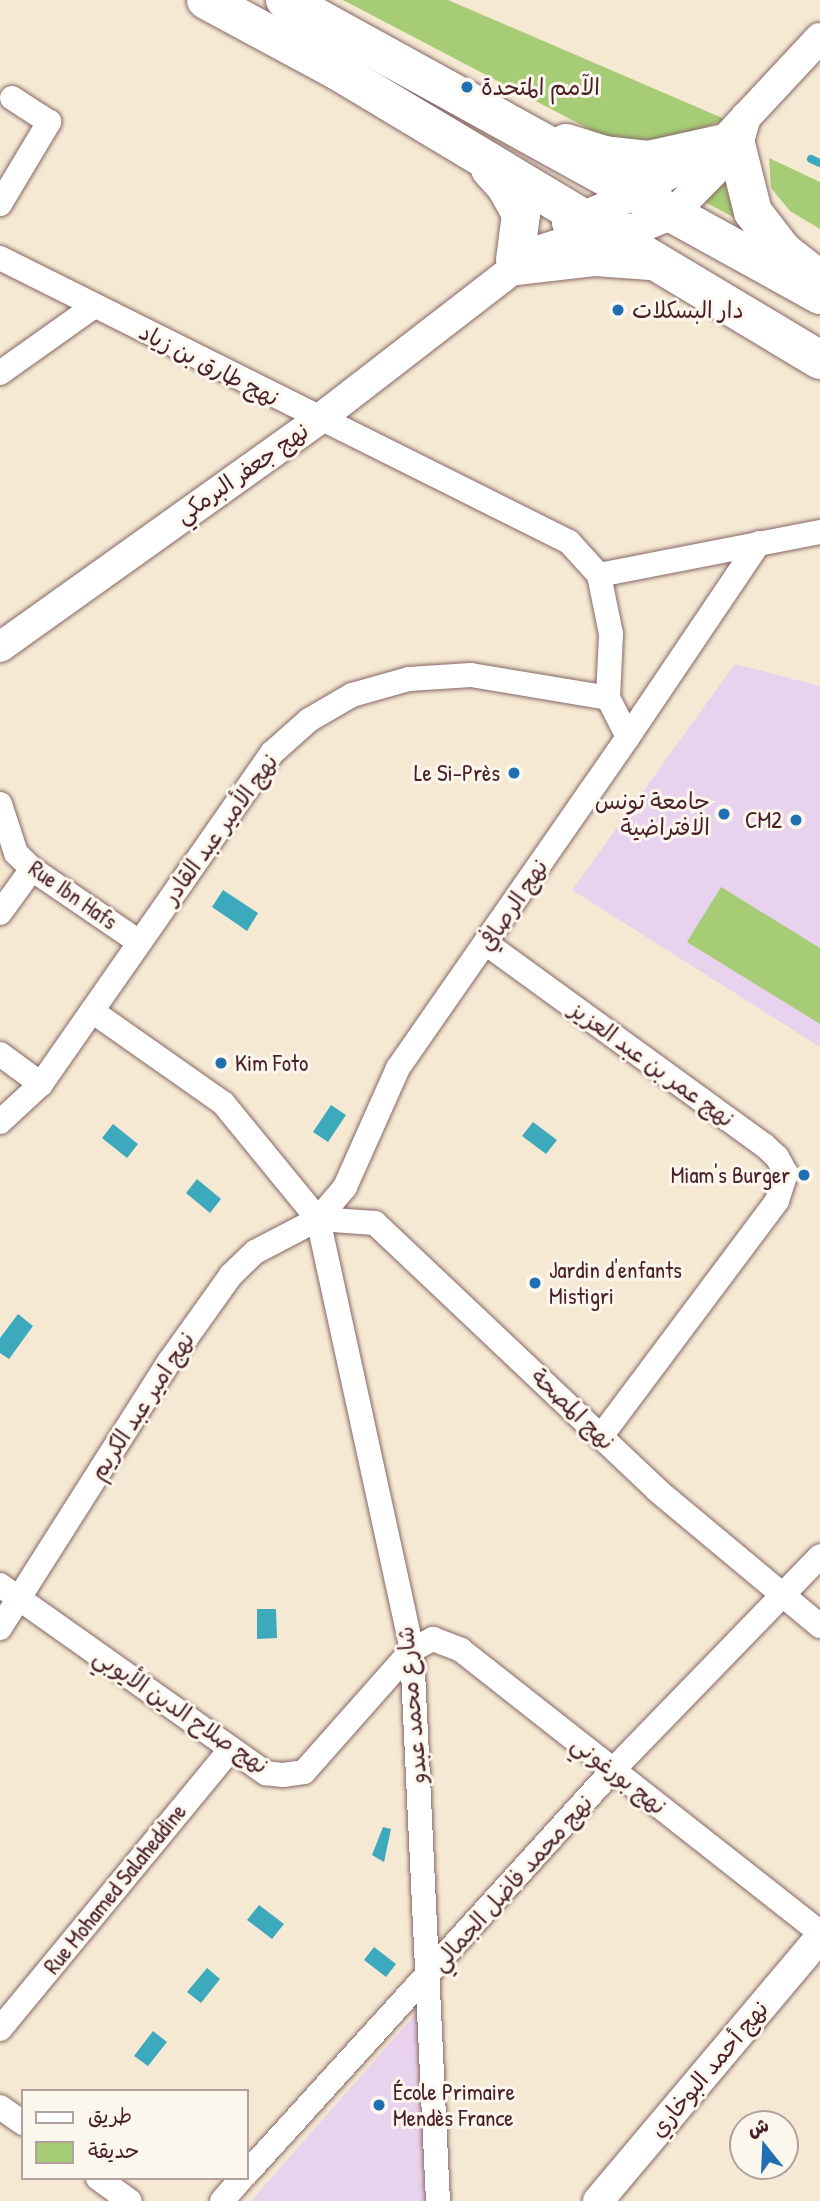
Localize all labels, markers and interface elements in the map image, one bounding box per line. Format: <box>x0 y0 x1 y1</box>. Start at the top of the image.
place label: الآمم المتحدة <box>481 73 600 101</box>
marker: الآمم المتحدة <box>459 79 475 95</box>
place label: دار البسكلات <box>632 296 744 324</box>
marker: دار البسكلات <box>610 302 626 318</box>
street label: نهج طارق بن زياد <box>134 318 284 412</box>
street label: نهج جعفر البرمكي <box>170 417 314 529</box>
street label: نهج الأمير عبد القادر <box>156 749 284 909</box>
place label: Le Si-Près <box>414 759 500 787</box>
marker: Le Si-Près <box>506 765 522 781</box>
place label: جامعة تونس الافتراضية <box>595 787 710 841</box>
marker: جامعة تونس الافتراضية <box>716 806 732 822</box>
place label: CM2 <box>745 806 782 834</box>
marker: CM2 <box>788 812 804 828</box>
street label: نهج الرصافي <box>472 854 554 956</box>
street label: Rue Ibn Hafs <box>23 855 123 935</box>
street label: نهج عمر بن عبد العزيز <box>565 995 739 1133</box>
place label: Kim Foto <box>235 1049 308 1077</box>
marker: Kim Foto <box>213 1055 229 1071</box>
place label: Miam's Burger <box>671 1161 790 1189</box>
marker: Miam's Burger <box>796 1167 812 1183</box>
place label: Jardin d'enfants Mistigri <box>549 1256 682 1310</box>
marker: Jardin d'enfants Mistigri <box>527 1275 543 1291</box>
street label: نهج امير عبد الكريم <box>84 1327 200 1485</box>
street label: نهج المصحة <box>526 1363 620 1455</box>
street label: شارع محمد عبدو <box>391 1625 433 1785</box>
street label: نهج صلاح الدين الأيوبي <box>89 1642 273 1780</box>
street label: نهج بورغوني <box>566 1730 672 1820</box>
street label: نهج محمد فاضل الجمالي <box>426 1789 598 1977</box>
street label: Rue Mohamed Salaheddine <box>38 1798 192 1980</box>
street label: نهج أحمد البوخاري <box>644 1995 774 2143</box>
place label: École Primaire Mendès France <box>393 2078 515 2132</box>
legend <box>21 2089 248 2180</box>
marker: École Primaire Mendès France <box>371 2097 387 2113</box>
text: طريق <box>88 2101 132 2130</box>
north arrow <box>729 2110 799 2180</box>
text: ش <box>744 2111 772 2143</box>
text: حديقة <box>88 2136 139 2165</box>

